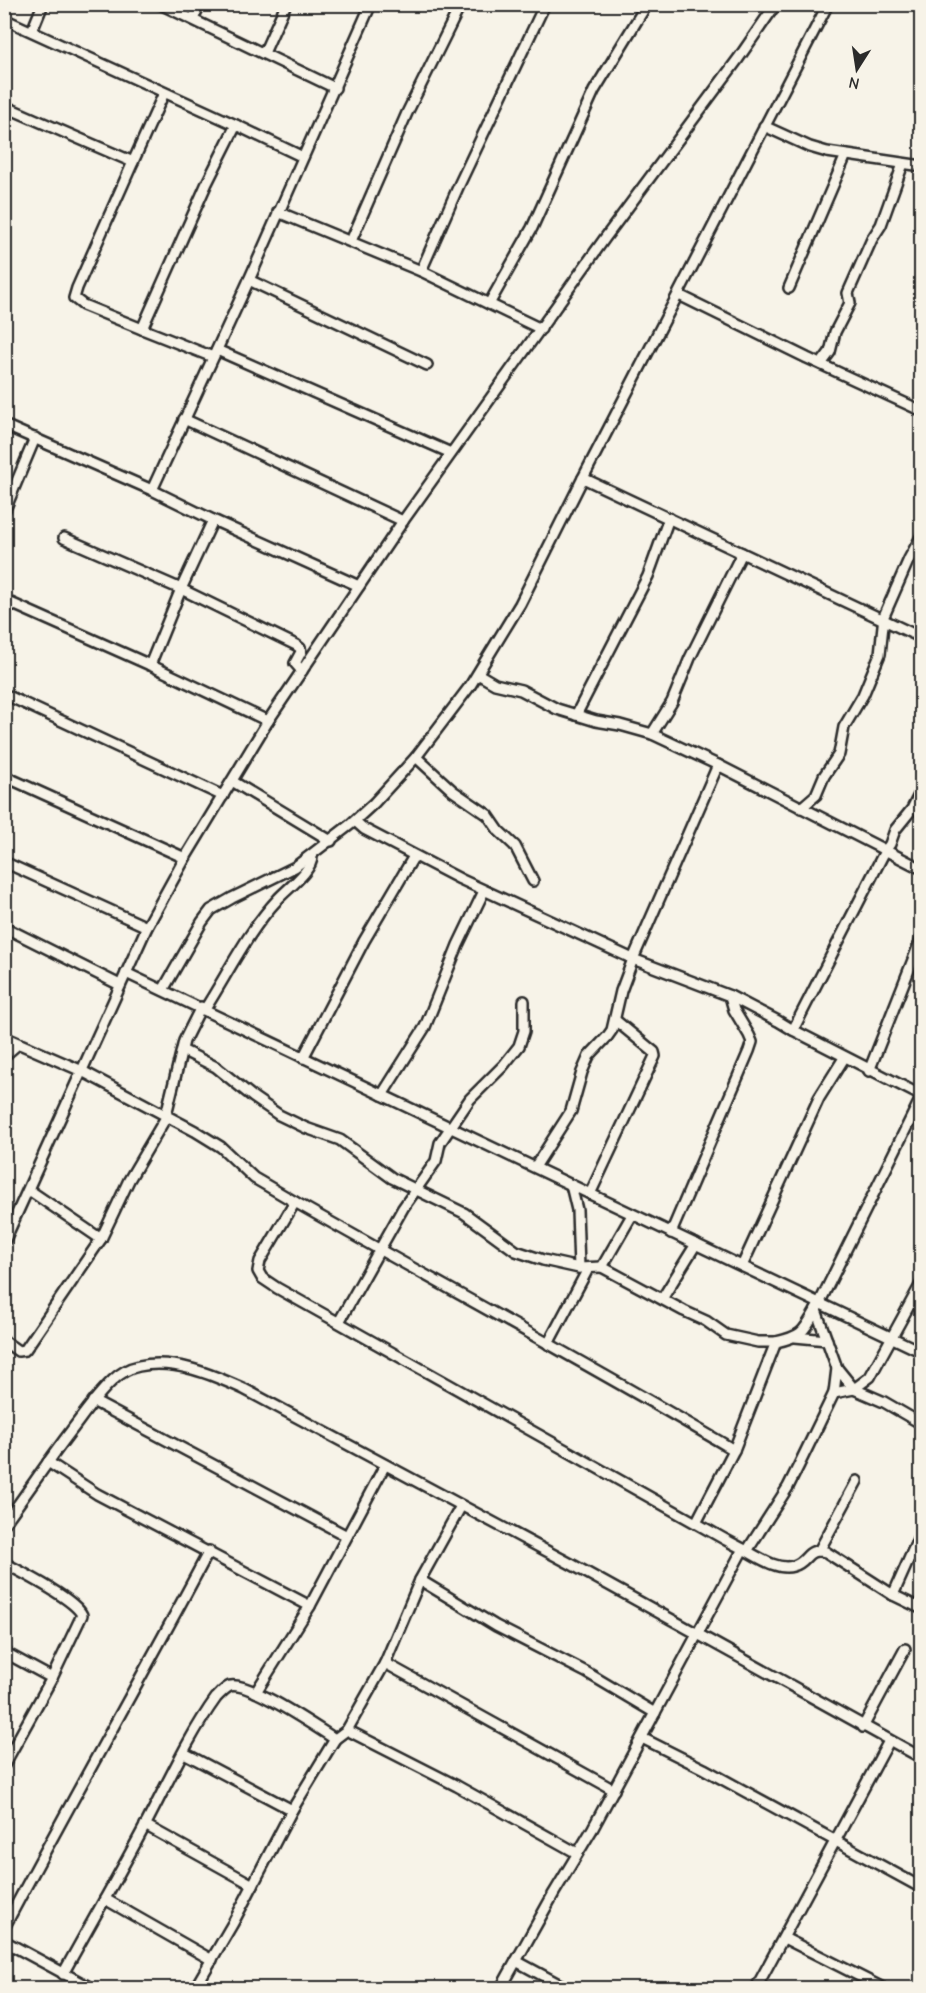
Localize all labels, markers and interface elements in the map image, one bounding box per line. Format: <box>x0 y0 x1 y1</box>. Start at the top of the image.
north arrow <box>827 39 887 99</box>
text: N <box>847 73 861 93</box>

